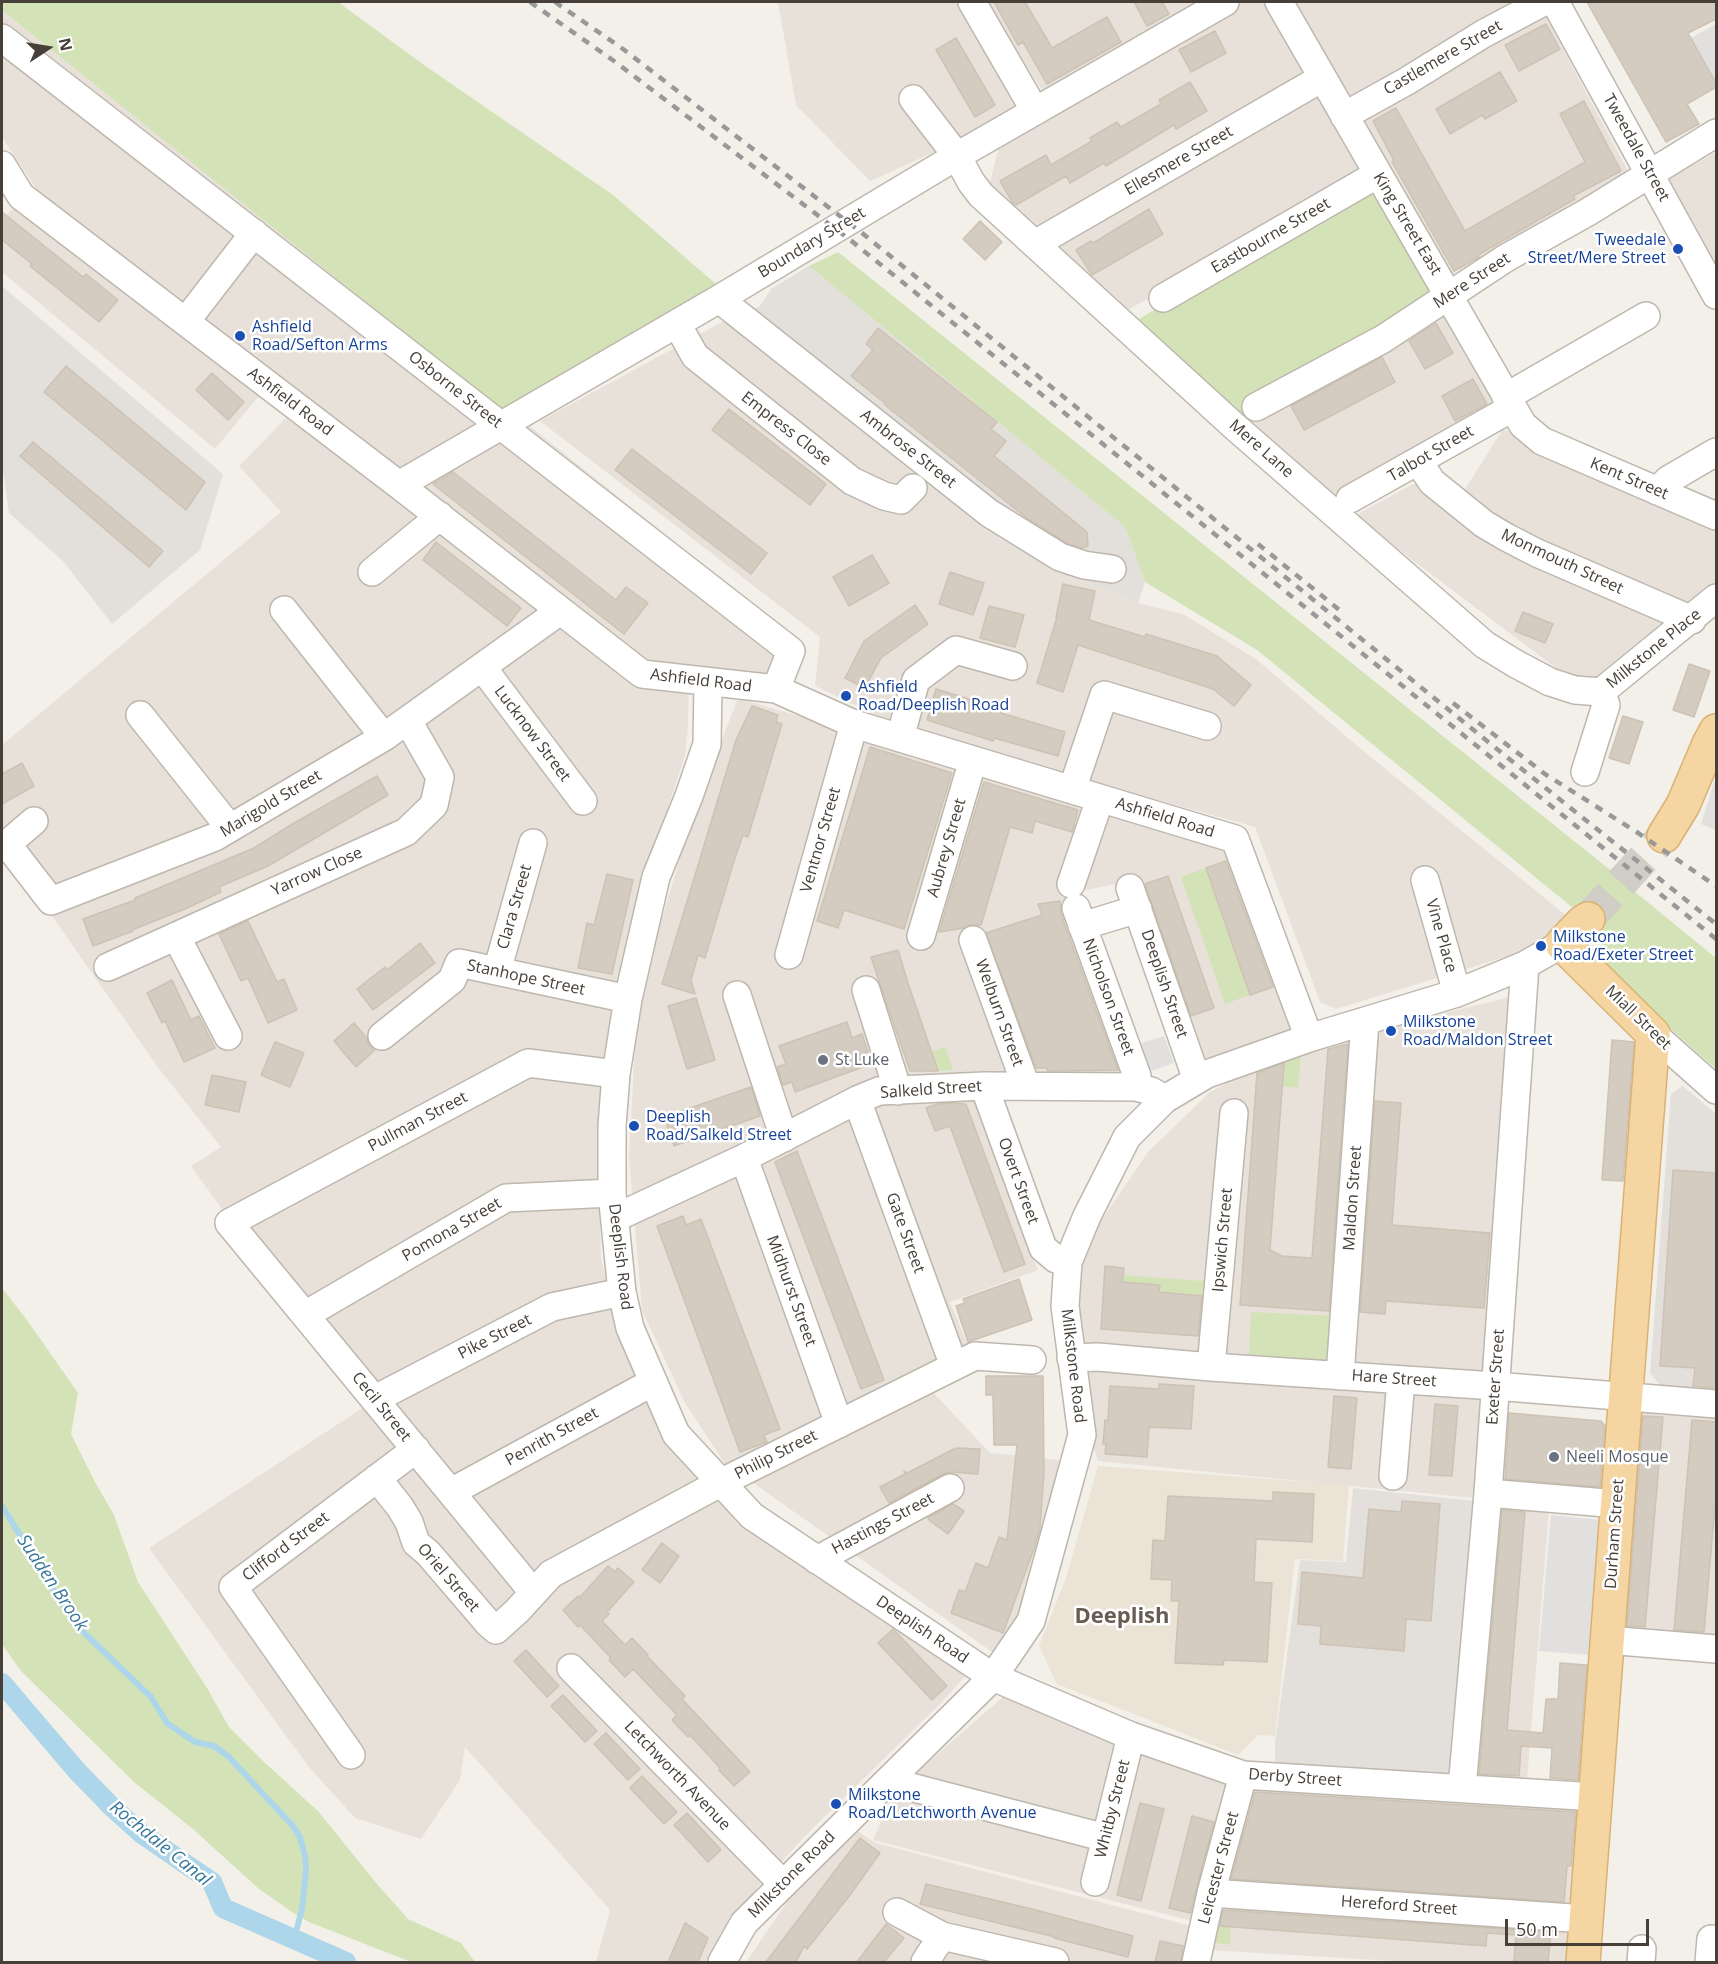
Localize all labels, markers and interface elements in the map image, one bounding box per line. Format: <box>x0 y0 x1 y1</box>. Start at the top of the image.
street label: Castlemere Street <box>1380 16 1506 100</box>
north arrow <box>18 18 78 78</box>
text: N <box>53 36 78 53</box>
street label: Tweedale Street <box>1599 91 1673 205</box>
street label: Ellesmere Street <box>1121 122 1237 200</box>
street label: King Street East <box>1369 169 1445 279</box>
street label: Eastbourne Street <box>1208 194 1334 278</box>
street label: Boundary Street <box>755 203 869 283</box>
place label: Tweedale Street/Mere Street <box>1528 230 1666 268</box>
marker: Tweedale Street/Mere Street <box>1671 242 1685 256</box>
street label: Mere Street <box>1430 249 1514 313</box>
place label: Ashfield Road/Sefton Arms <box>252 317 388 355</box>
marker: Ashfield Road/Sefton Arms <box>233 329 247 343</box>
street label: Osborne Street <box>404 347 506 433</box>
street label: Ashfield Road <box>243 364 337 440</box>
street label: Empress Close <box>737 388 835 470</box>
street label: Ambrose Street <box>856 406 960 492</box>
street label: Mere Lane <box>1225 416 1297 482</box>
street label: Talbot Street <box>1385 422 1477 486</box>
street label: Kent Street <box>1587 454 1671 504</box>
street label: Monmouth Street <box>1498 525 1626 599</box>
street label: Milkstone Place <box>1603 605 1705 693</box>
street label: Ashfield Road <box>649 665 753 697</box>
place label: Ashfield Road/Deeplish Road <box>858 677 1009 715</box>
street label: Lucknow Street <box>490 682 574 786</box>
marker: Ashfield Road/Deeplish Road <box>839 689 853 703</box>
street label: Marigold Street <box>217 766 325 842</box>
street label: Ventnor Street <box>797 785 845 895</box>
street label: Ashfield Road <box>1113 794 1217 842</box>
street label: Aubrey Street <box>924 796 970 900</box>
street label: Yarrow Close <box>269 843 365 901</box>
street label: Clara Street <box>494 862 536 952</box>
street label: Vine Place <box>1421 897 1461 975</box>
street label: Deeplish Street <box>1136 927 1192 1041</box>
place label: Milkstone Road/Exeter Street <box>1553 927 1693 965</box>
street label: Nicholson Street <box>1078 936 1138 1058</box>
marker: Milkstone Road/Exeter Street <box>1534 939 1548 953</box>
street label: Stanhope Street <box>465 956 587 1000</box>
street label: Welburn Street <box>971 957 1027 1069</box>
street label: Miall Street <box>1601 982 1675 1054</box>
place label: Milkstone Road/Maldon Street <box>1403 1012 1552 1050</box>
marker: Milkstone Road/Maldon Street <box>1384 1024 1398 1038</box>
place label: St Luke <box>835 1050 889 1070</box>
marker: St Luke <box>816 1053 830 1067</box>
street label: Salkeld Street <box>880 1077 982 1103</box>
street label: Pullman Street <box>365 1088 471 1156</box>
place label: Deeplish Road/Salkeld Street <box>646 1107 792 1145</box>
marker: Deeplish Road/Salkeld Street <box>627 1119 641 1133</box>
street label: Overt Street <box>994 1135 1042 1227</box>
street label: Maldon Street <box>1340 1145 1366 1251</box>
street label: Ipswich Street <box>1209 1187 1237 1293</box>
street label: Gate Street <box>882 1190 928 1276</box>
street label: Pomona Street <box>399 1194 505 1266</box>
street label: Deeplish Road <box>604 1203 636 1311</box>
street label: Midhurst Street <box>762 1233 820 1349</box>
street label: Milkstone Road <box>1056 1308 1090 1424</box>
street label: Pike Street <box>455 1310 535 1364</box>
street label: Exeter Street <box>1483 1328 1509 1426</box>
street label: Hare Street <box>1351 1366 1437 1392</box>
street label: Cecil Street <box>347 1368 415 1446</box>
street label: Penrith Street <box>502 1404 602 1470</box>
street label: Philip Street <box>731 1426 821 1484</box>
place label: Neeli Mosque <box>1566 1447 1668 1467</box>
marker: Neeli Mosque <box>1547 1450 1561 1464</box>
street label: Durham Street <box>1602 1478 1628 1590</box>
street label: Hastings Street <box>829 1489 937 1559</box>
street label: Clifford Street <box>239 1508 333 1586</box>
water label: Sudden Brook <box>12 1531 92 1635</box>
street label: Oriel Street <box>413 1540 483 1616</box>
street label: Deeplish Road <box>872 1592 972 1668</box>
district label: Deeplish <box>1074 1604 1170 1630</box>
street label: Letchworth Avenue <box>620 1717 734 1835</box>
street label: Whitby Street <box>1091 1758 1135 1860</box>
street label: Derby Street <box>1248 1765 1342 1791</box>
place label: Milkstone Road/Letchworth Avenue <box>848 1785 1036 1823</box>
water label: Rochdale Canal <box>105 1797 215 1891</box>
marker: Milkstone Road/Letchworth Avenue <box>829 1797 843 1811</box>
street label: Leicester Street <box>1195 1810 1243 1926</box>
street label: Milkstone Road <box>745 1828 839 1922</box>
street label: Hereford Street <box>1340 1892 1458 1920</box>
scale bar <box>1508 1907 1652 1945</box>
text: 50 m <box>1516 1917 1558 1941</box>

